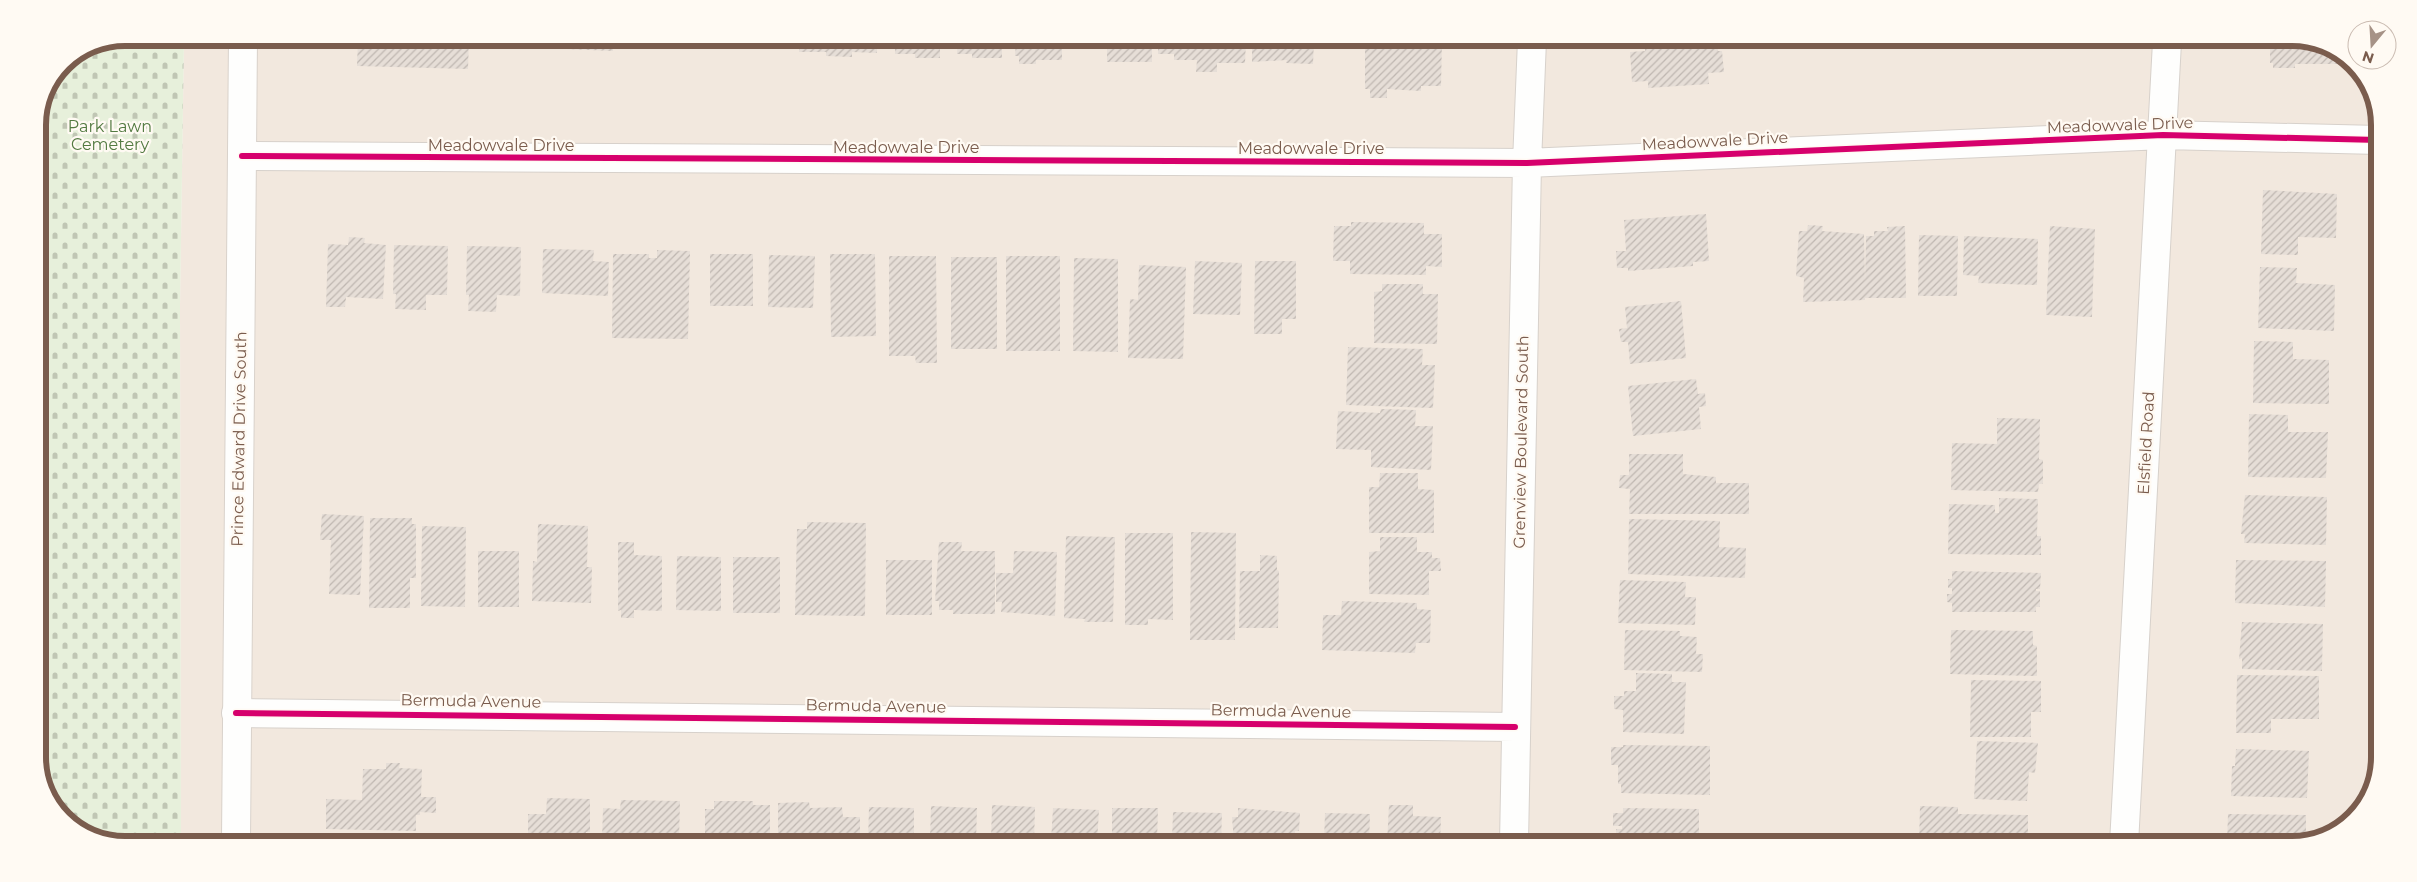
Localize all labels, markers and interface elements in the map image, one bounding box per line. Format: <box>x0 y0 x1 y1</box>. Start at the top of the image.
north arrow <box>2347 20 2397 70</box>
text: N <box>2360 47 2376 68</box>
street label: Meadowvale Drive <box>2046 113 2194 137</box>
park label: Park Lawn Cemetery <box>68 117 152 154</box>
street label: Meadowvale Drive <box>1641 128 1789 154</box>
street label: Meadowvale Drive <box>428 136 574 155</box>
street label: Meadowvale Drive <box>833 138 979 157</box>
street label: Meadowvale Drive <box>1238 139 1384 158</box>
street label: Prince Edward Drive South <box>228 331 250 547</box>
street label: Grenview Boulevard South <box>1510 335 1532 549</box>
street label: Elsfield Road <box>2134 391 2158 495</box>
street label: Bermuda Avenue <box>401 690 541 712</box>
street label: Bermuda Avenue <box>806 695 946 717</box>
street label: Bermuda Avenue <box>1211 700 1351 722</box>

